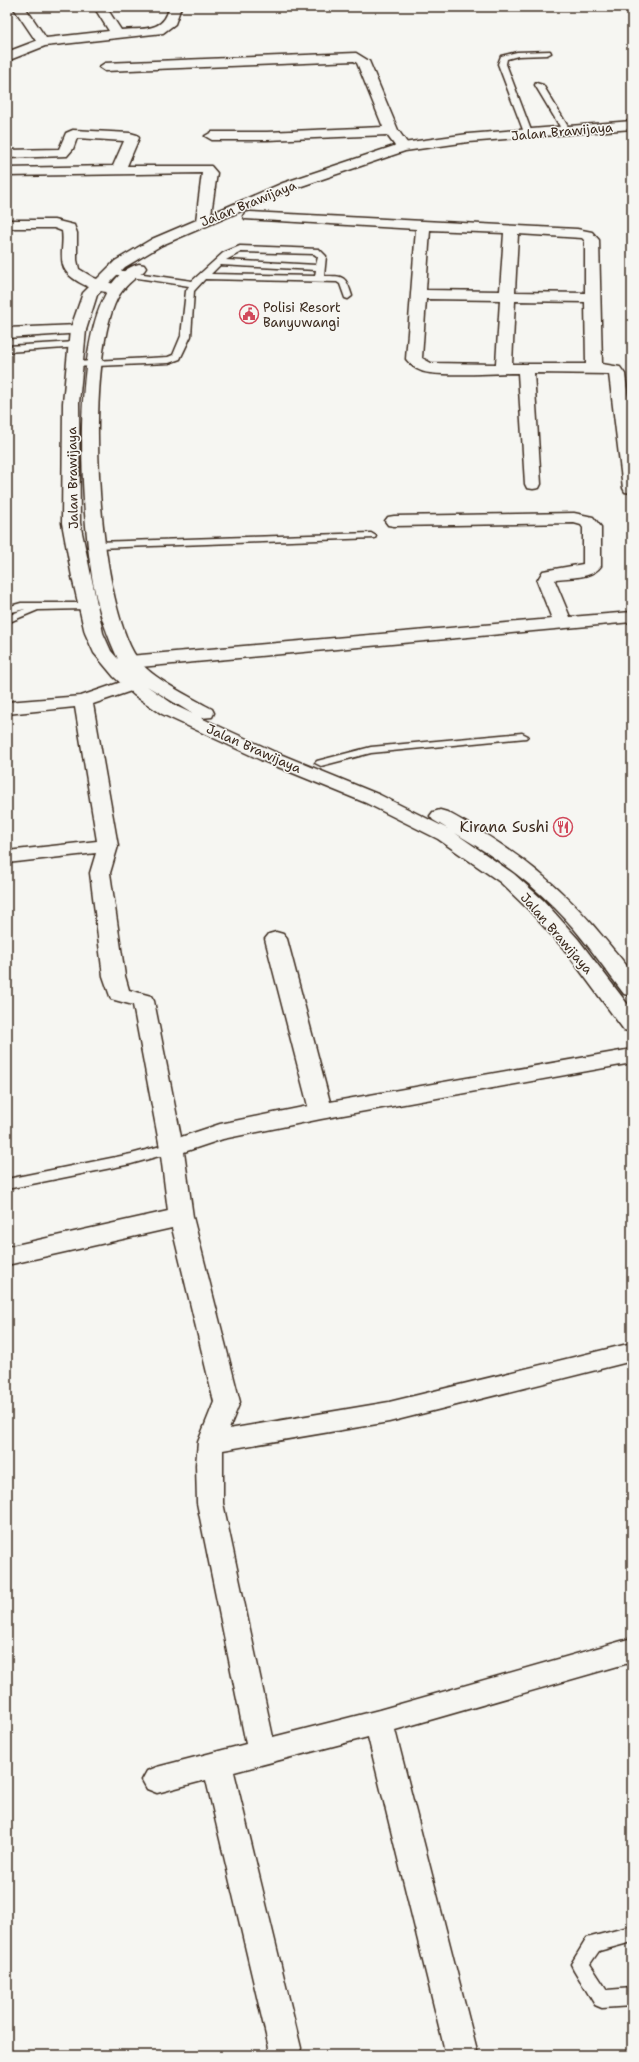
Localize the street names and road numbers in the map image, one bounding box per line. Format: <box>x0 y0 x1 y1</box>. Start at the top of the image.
street label: Jalan Brawijaya <box>510 119 614 144</box>
street label: Jalan Brawijaya <box>198 176 299 231</box>
street label: Jalan Brawijaya <box>63 427 82 529</box>
street label: Jalan Brawijaya <box>204 720 304 777</box>
street label: Jalan Brawijaya <box>517 889 597 978</box>

